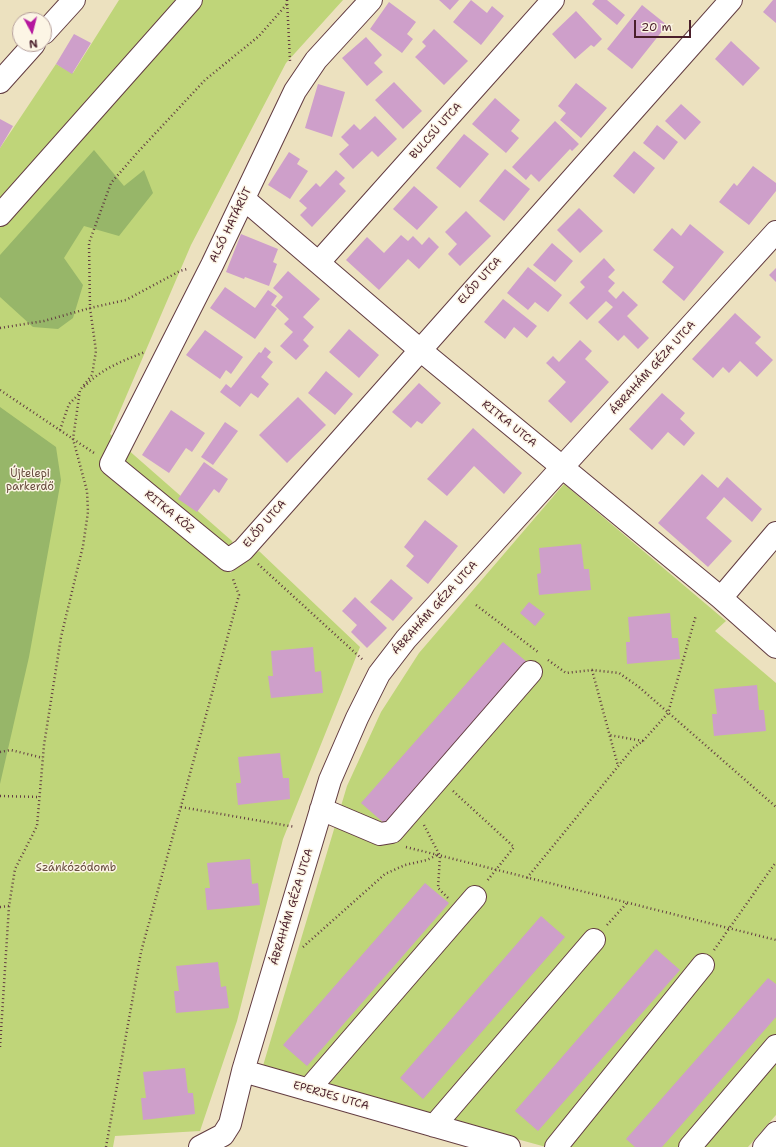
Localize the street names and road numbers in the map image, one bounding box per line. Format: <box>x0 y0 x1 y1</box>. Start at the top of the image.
street label: BULCSÚ UTCA <box>407 100 465 162</box>
street label: ALSÓ HATÁRÚT <box>207 185 255 265</box>
street label: ELŐD UTCA <box>455 255 505 307</box>
street label: ÁBRAHÁM GÉZA UTCA <box>608 319 698 417</box>
street label: RITKA UTCA <box>479 398 539 450</box>
street label: RITKA KÖZ <box>142 488 196 536</box>
street label: ELŐD UTCA <box>241 497 289 551</box>
street label: ÁBRAHÁM GÉZA UTCA <box>390 559 480 657</box>
street label: ÁBRAHÁM GÉZA UTCA <box>268 847 316 967</box>
street label: EPERJES UTCA <box>292 1079 370 1113</box>

